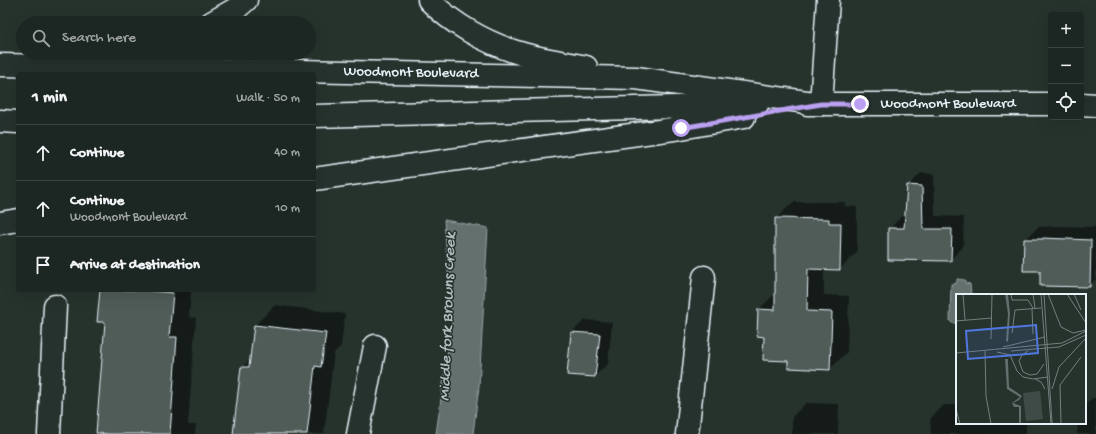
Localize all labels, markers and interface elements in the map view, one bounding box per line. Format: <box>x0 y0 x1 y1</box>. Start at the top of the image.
map controls <box>1048 12 1084 120</box>
button: + <box>1048 12 1084 48</box>
search box <box>16 16 316 60</box>
icon: search <box>30 27 52 49</box>
text: Search here <box>62 29 136 47</box>
button: − <box>1048 48 1084 84</box>
street label: Woodmont Boulevard <box>343 63 480 83</box>
button: locate <box>1048 84 1084 120</box>
text: 1 min <box>32 88 67 108</box>
text: Walk · 50 m <box>236 91 300 106</box>
route end <box>851 95 869 113</box>
street label: Woodmont Boulevard <box>881 95 1017 113</box>
route start <box>672 119 690 137</box>
icon: ahead <box>32 142 54 164</box>
text: Continue <box>70 144 124 162</box>
text: 40 m <box>274 145 300 160</box>
text: Continue <box>70 192 124 210</box>
icon: ahead <box>32 198 54 220</box>
text: 10 m <box>275 201 300 216</box>
text: Woodmont Boulevard <box>70 210 187 225</box>
water label: Middle fork Browns Creek <box>437 231 461 402</box>
icon: arrive <box>32 254 54 276</box>
text: Arrive at destination <box>70 256 200 274</box>
inset map <box>956 294 1086 424</box>

